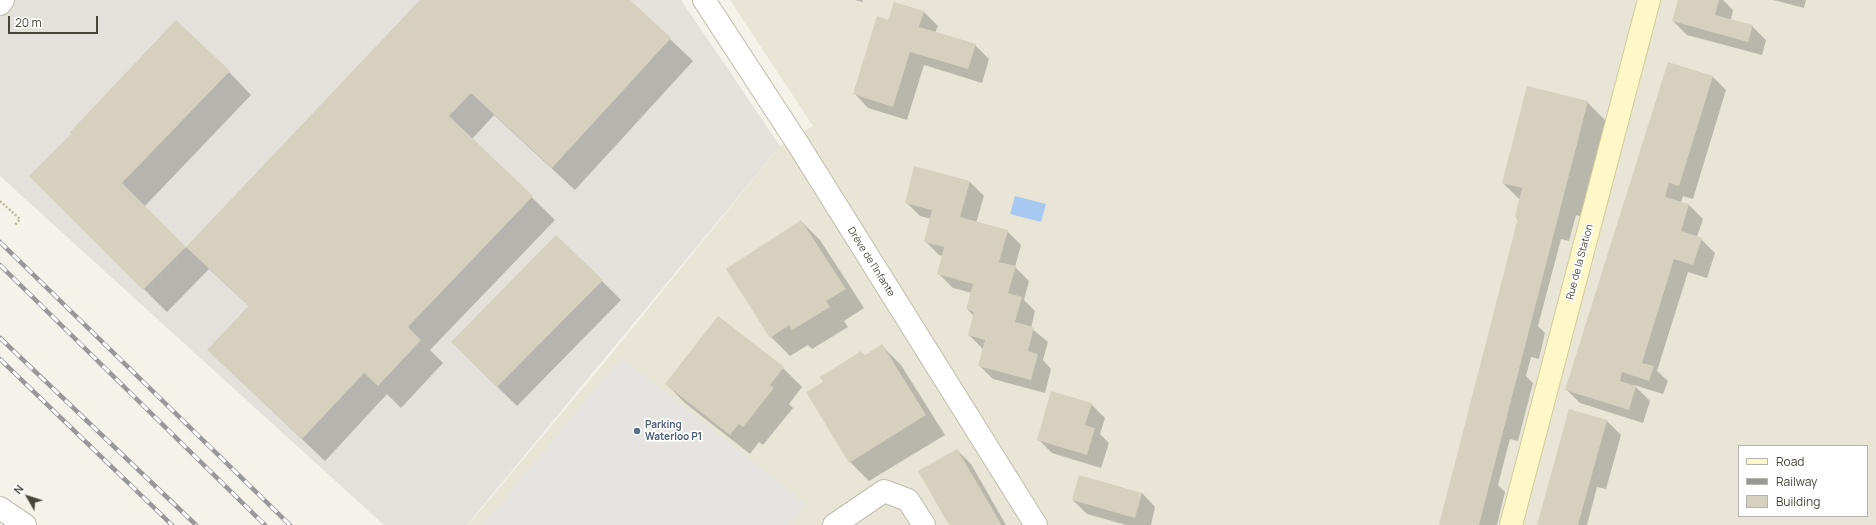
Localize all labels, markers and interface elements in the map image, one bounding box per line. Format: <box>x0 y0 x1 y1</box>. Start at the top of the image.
scale bar <box>10 8 100 34</box>
text: 20 m <box>15 14 42 31</box>
street label: Rue de la Station <box>1564 223 1596 301</box>
street label: Drève de l'Infante <box>845 225 897 299</box>
place label: Parking Waterloo P1 <box>645 419 702 442</box>
marker: Parking Waterloo P1 <box>632 426 642 436</box>
legend <box>1738 445 1868 517</box>
text: Road <box>1776 453 1804 470</box>
text: Railway <box>1776 473 1817 490</box>
north arrow <box>8 477 48 517</box>
text: N <box>10 481 27 497</box>
text: Building <box>1776 493 1820 510</box>

